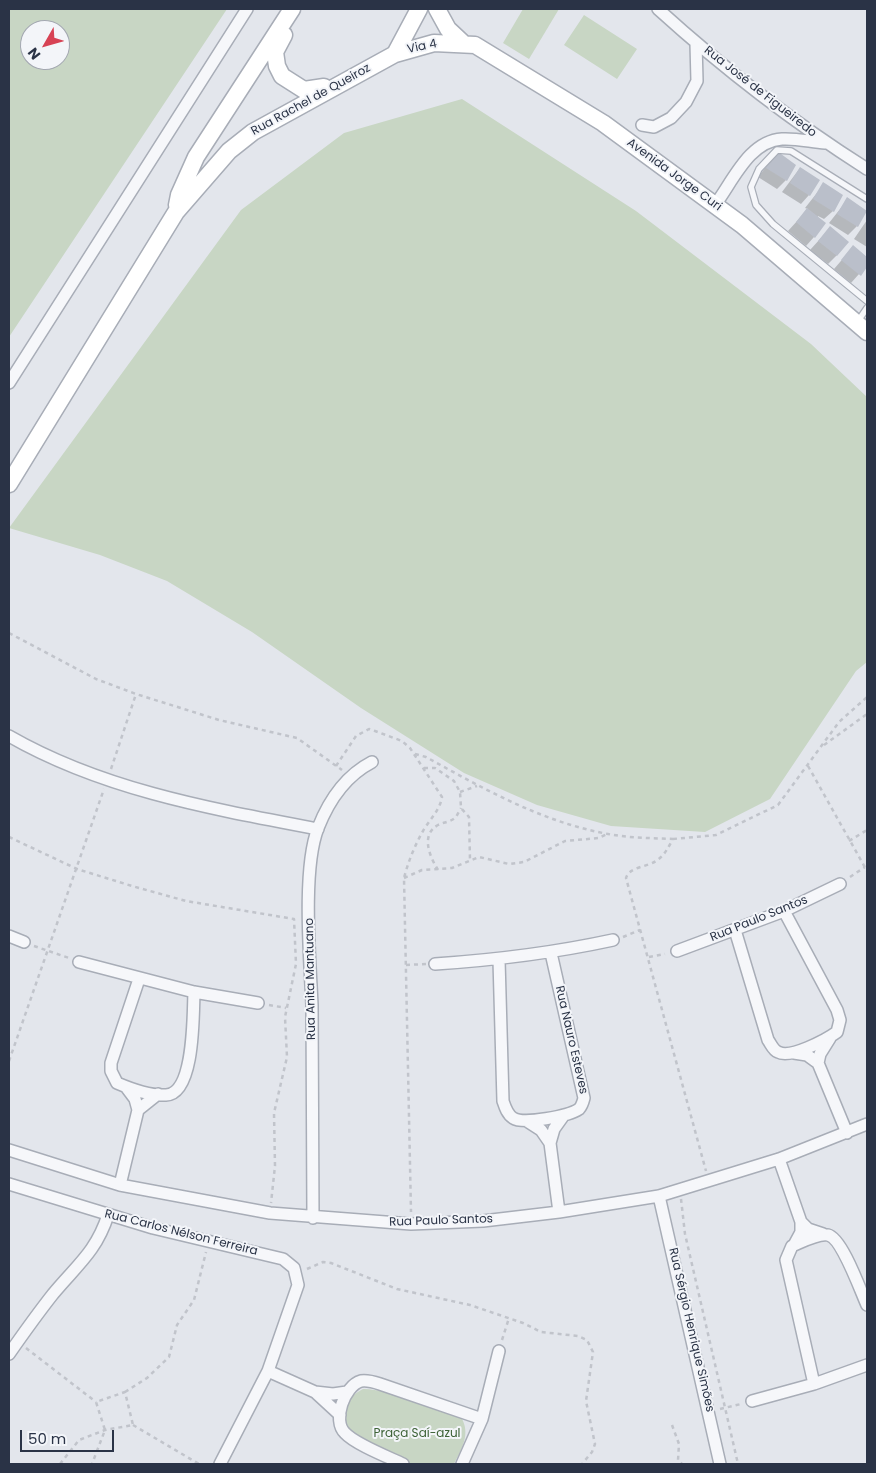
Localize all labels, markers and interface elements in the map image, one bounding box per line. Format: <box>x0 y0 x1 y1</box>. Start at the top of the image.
north arrow <box>20 20 70 70</box>
street label: Via 4 <box>406 37 438 57</box>
text: N <box>23 43 45 64</box>
street label: Rua José de Figueiredo <box>701 44 819 140</box>
street label: Rua Rachel de Queiroz <box>249 61 373 139</box>
street label: Avenida Jorge Curi <box>624 136 724 214</box>
street label: Rua Paulo Santos <box>708 893 810 945</box>
street label: Rua Anita Mantuano <box>303 918 319 1040</box>
street label: Rua Nauro Esteves <box>552 985 590 1095</box>
street label: Rua Carlos Nélson Ferreira <box>103 1207 259 1259</box>
street label: Rua Paulo Santos <box>389 1212 493 1230</box>
street label: Rua Sérgio Henrique Simões <box>665 1246 717 1414</box>
scale bar <box>22 1420 116 1452</box>
park label: Praça Saí-azul <box>373 1427 461 1441</box>
text: 50 m <box>28 1428 66 1449</box>

